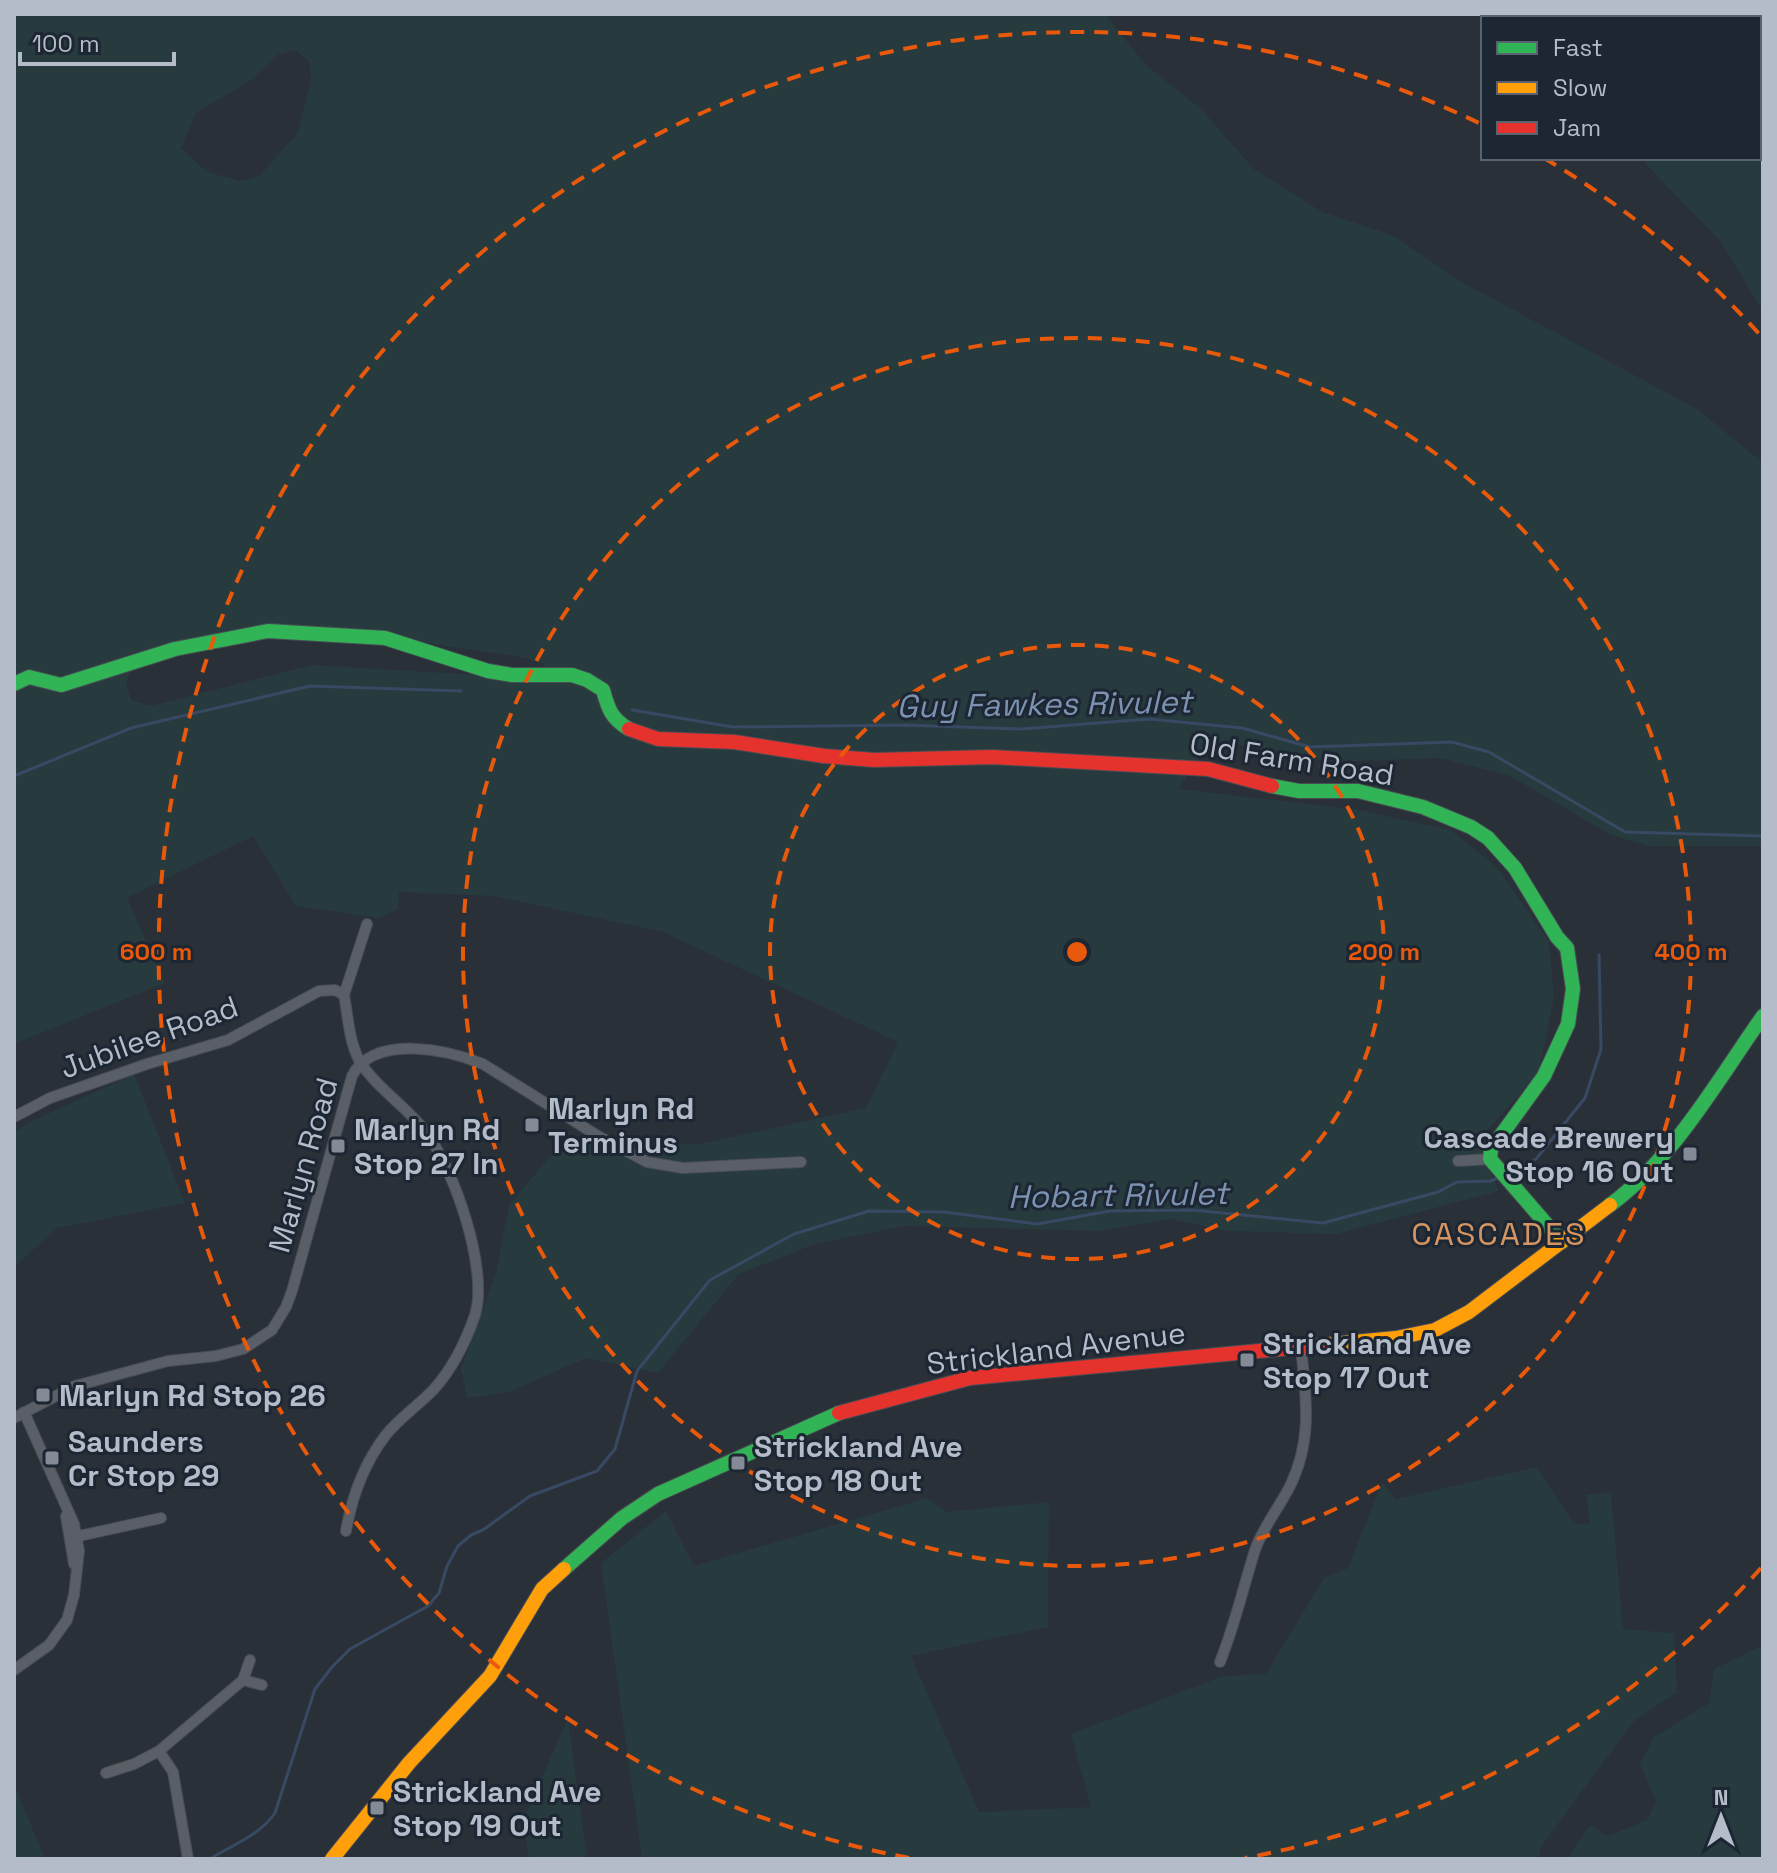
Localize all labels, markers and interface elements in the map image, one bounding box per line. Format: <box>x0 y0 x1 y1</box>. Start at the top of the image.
scale bar <box>20 16 174 66</box>
legend <box>1481 16 1761 160</box>
text: 100 m <box>32 28 100 59</box>
text: Fast <box>1553 32 1603 63</box>
text: Slow <box>1553 72 1607 103</box>
text: Jam <box>1553 112 1601 143</box>
water label: Guy Fawkes Rivulet <box>896 681 1195 727</box>
street label: Old Farm Road <box>1187 724 1397 794</box>
text: 600 m <box>120 936 192 967</box>
text: 200 m <box>1348 936 1420 967</box>
text: 400 m <box>1655 936 1727 967</box>
centre of rings <box>1063 938 1091 966</box>
street label: Jubilee Road <box>55 987 243 1087</box>
street label: Marlyn Road <box>259 1073 347 1257</box>
place label: Marlyn Rd Terminus <box>548 1089 694 1162</box>
place label: Marlyn Rd Stop 27 In <box>354 1110 500 1183</box>
marker: Marlyn Rd Terminus <box>523 1116 541 1134</box>
place label: Cascade Brewery Stop 16 Out <box>1423 1118 1674 1191</box>
marker: Marlyn Rd Stop 27 In <box>329 1137 347 1155</box>
marker: Cascade Brewery Stop 16 Out <box>1681 1145 1699 1163</box>
water label: Hobart Rivulet <box>1007 1173 1232 1217</box>
district label: CASCADES <box>1411 1214 1587 1254</box>
street label: Strickland Avenue <box>924 1313 1188 1383</box>
place label: Strickland Ave Stop 17 Out <box>1263 1324 1471 1397</box>
marker: Strickland Ave Stop 17 Out <box>1238 1351 1256 1369</box>
place label: Marlyn Rd Stop 26 <box>59 1376 326 1415</box>
marker: Marlyn Rd Stop 26 <box>34 1386 52 1404</box>
place label: Saunders Cr Stop 29 <box>68 1422 220 1495</box>
place label: Strickland Ave Stop 18 Out <box>754 1427 962 1500</box>
marker: Saunders Cr Stop 29 <box>43 1449 61 1467</box>
marker: Strickland Ave Stop 18 Out <box>729 1454 747 1472</box>
place label: Strickland Ave Stop 19 Out <box>393 1772 601 1845</box>
north arrow <box>1681 1777 1761 1857</box>
text: N <box>1714 1783 1728 1811</box>
marker: Strickland Ave Stop 19 Out <box>368 1799 386 1817</box>

